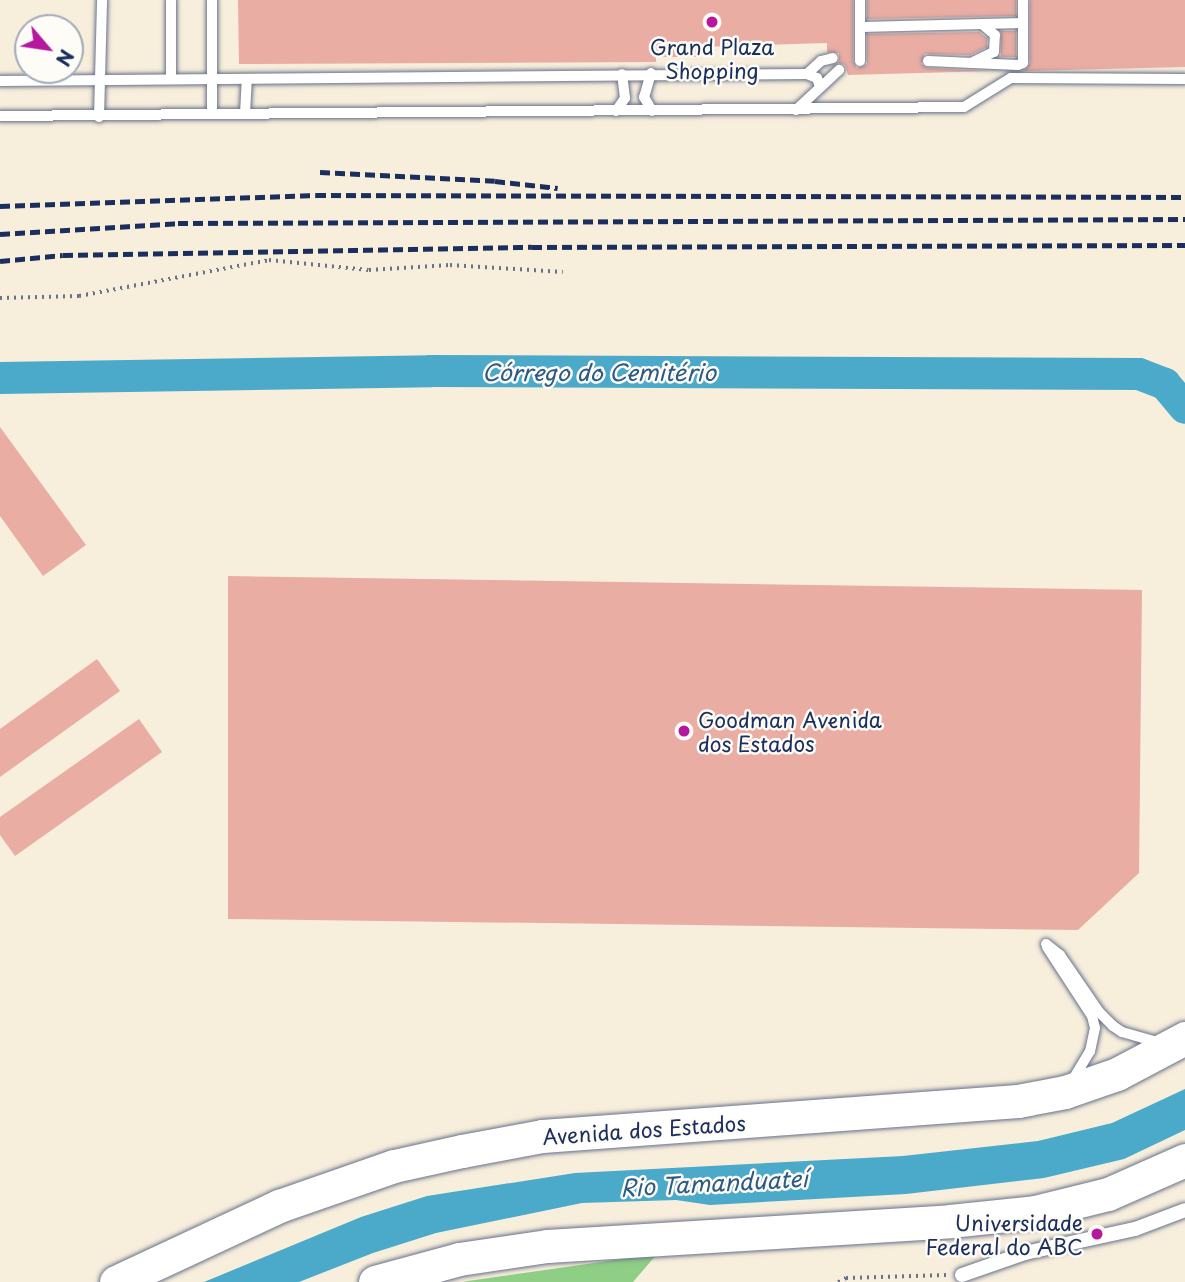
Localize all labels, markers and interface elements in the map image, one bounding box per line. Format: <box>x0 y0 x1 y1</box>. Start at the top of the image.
north arrow <box>14 14 84 84</box>
marker: Grand Plaza Shopping <box>704 14 720 30</box>
place label: Grand Plaza Shopping <box>649 33 775 83</box>
text: N <box>50 45 82 72</box>
water label: Córrego do Cemitério <box>481 358 717 386</box>
place label: Goodman Avenida dos Estados <box>698 706 882 756</box>
marker: Goodman Avenida dos Estados <box>676 723 692 739</box>
street label: Avenida dos Estados <box>541 1109 747 1149</box>
water label: Rio Tamanduateí <box>619 1164 809 1202</box>
place label: Universidade Federal do ABC <box>926 1209 1083 1259</box>
marker: Universidade Federal do ABC <box>1089 1226 1105 1242</box>

